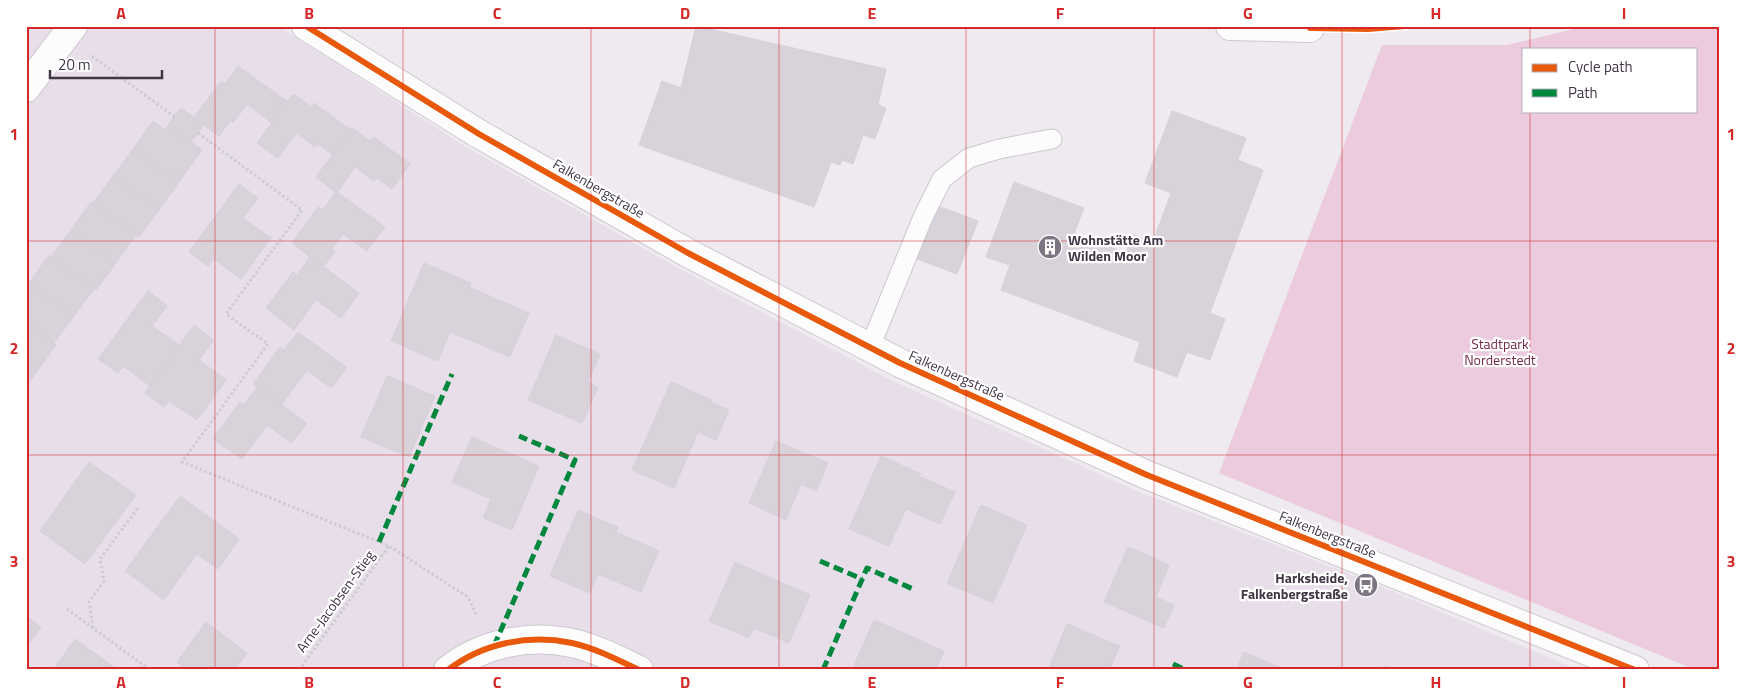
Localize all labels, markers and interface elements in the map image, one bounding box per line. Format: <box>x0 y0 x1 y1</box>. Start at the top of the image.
text: A <box>116 1 126 25</box>
text: B <box>304 1 314 25</box>
text: C <box>493 1 502 25</box>
text: D <box>680 1 690 25</box>
text: E <box>868 1 877 25</box>
text: F <box>1056 1 1065 25</box>
text: G <box>1243 1 1253 25</box>
text: H <box>1431 1 1441 25</box>
text: I <box>1622 1 1626 25</box>
scale bar <box>50 48 162 80</box>
legend <box>1522 48 1698 112</box>
text: 20 m <box>58 53 91 76</box>
text: Cycle path <box>1568 55 1633 78</box>
text: Path <box>1568 81 1598 104</box>
text: 1 <box>10 122 18 146</box>
text: 1 <box>1727 122 1735 146</box>
street label: Falkenbergstraße <box>549 153 649 223</box>
place label: Wohnstätte Am Wilden Moor <box>1068 229 1163 266</box>
building icon: Wohnstätte Am Wilden Moor <box>1037 234 1063 260</box>
park label: Stadtpark Norderstedt <box>1464 333 1536 370</box>
text: 2 <box>10 336 18 360</box>
text: 2 <box>1727 336 1735 360</box>
street label: Falkenbergstraße <box>906 344 1008 406</box>
street label: Falkenbergstraße <box>1276 505 1380 563</box>
street label: Arne-Jacobsen-Stieg <box>291 546 379 656</box>
text: 3 <box>10 549 18 573</box>
text: 3 <box>1727 549 1735 573</box>
place label: Harksheide, Falkenbergstraße <box>1241 567 1348 604</box>
bus stop icon: Harksheide, Falkenbergstraße <box>1353 572 1379 598</box>
text: A <box>116 670 126 694</box>
text: B <box>304 670 314 694</box>
text: C <box>493 670 502 694</box>
text: D <box>680 670 690 694</box>
text: E <box>868 670 877 694</box>
text: F <box>1056 670 1065 694</box>
text: G <box>1243 670 1253 694</box>
text: H <box>1431 670 1441 694</box>
text: I <box>1622 670 1626 694</box>

